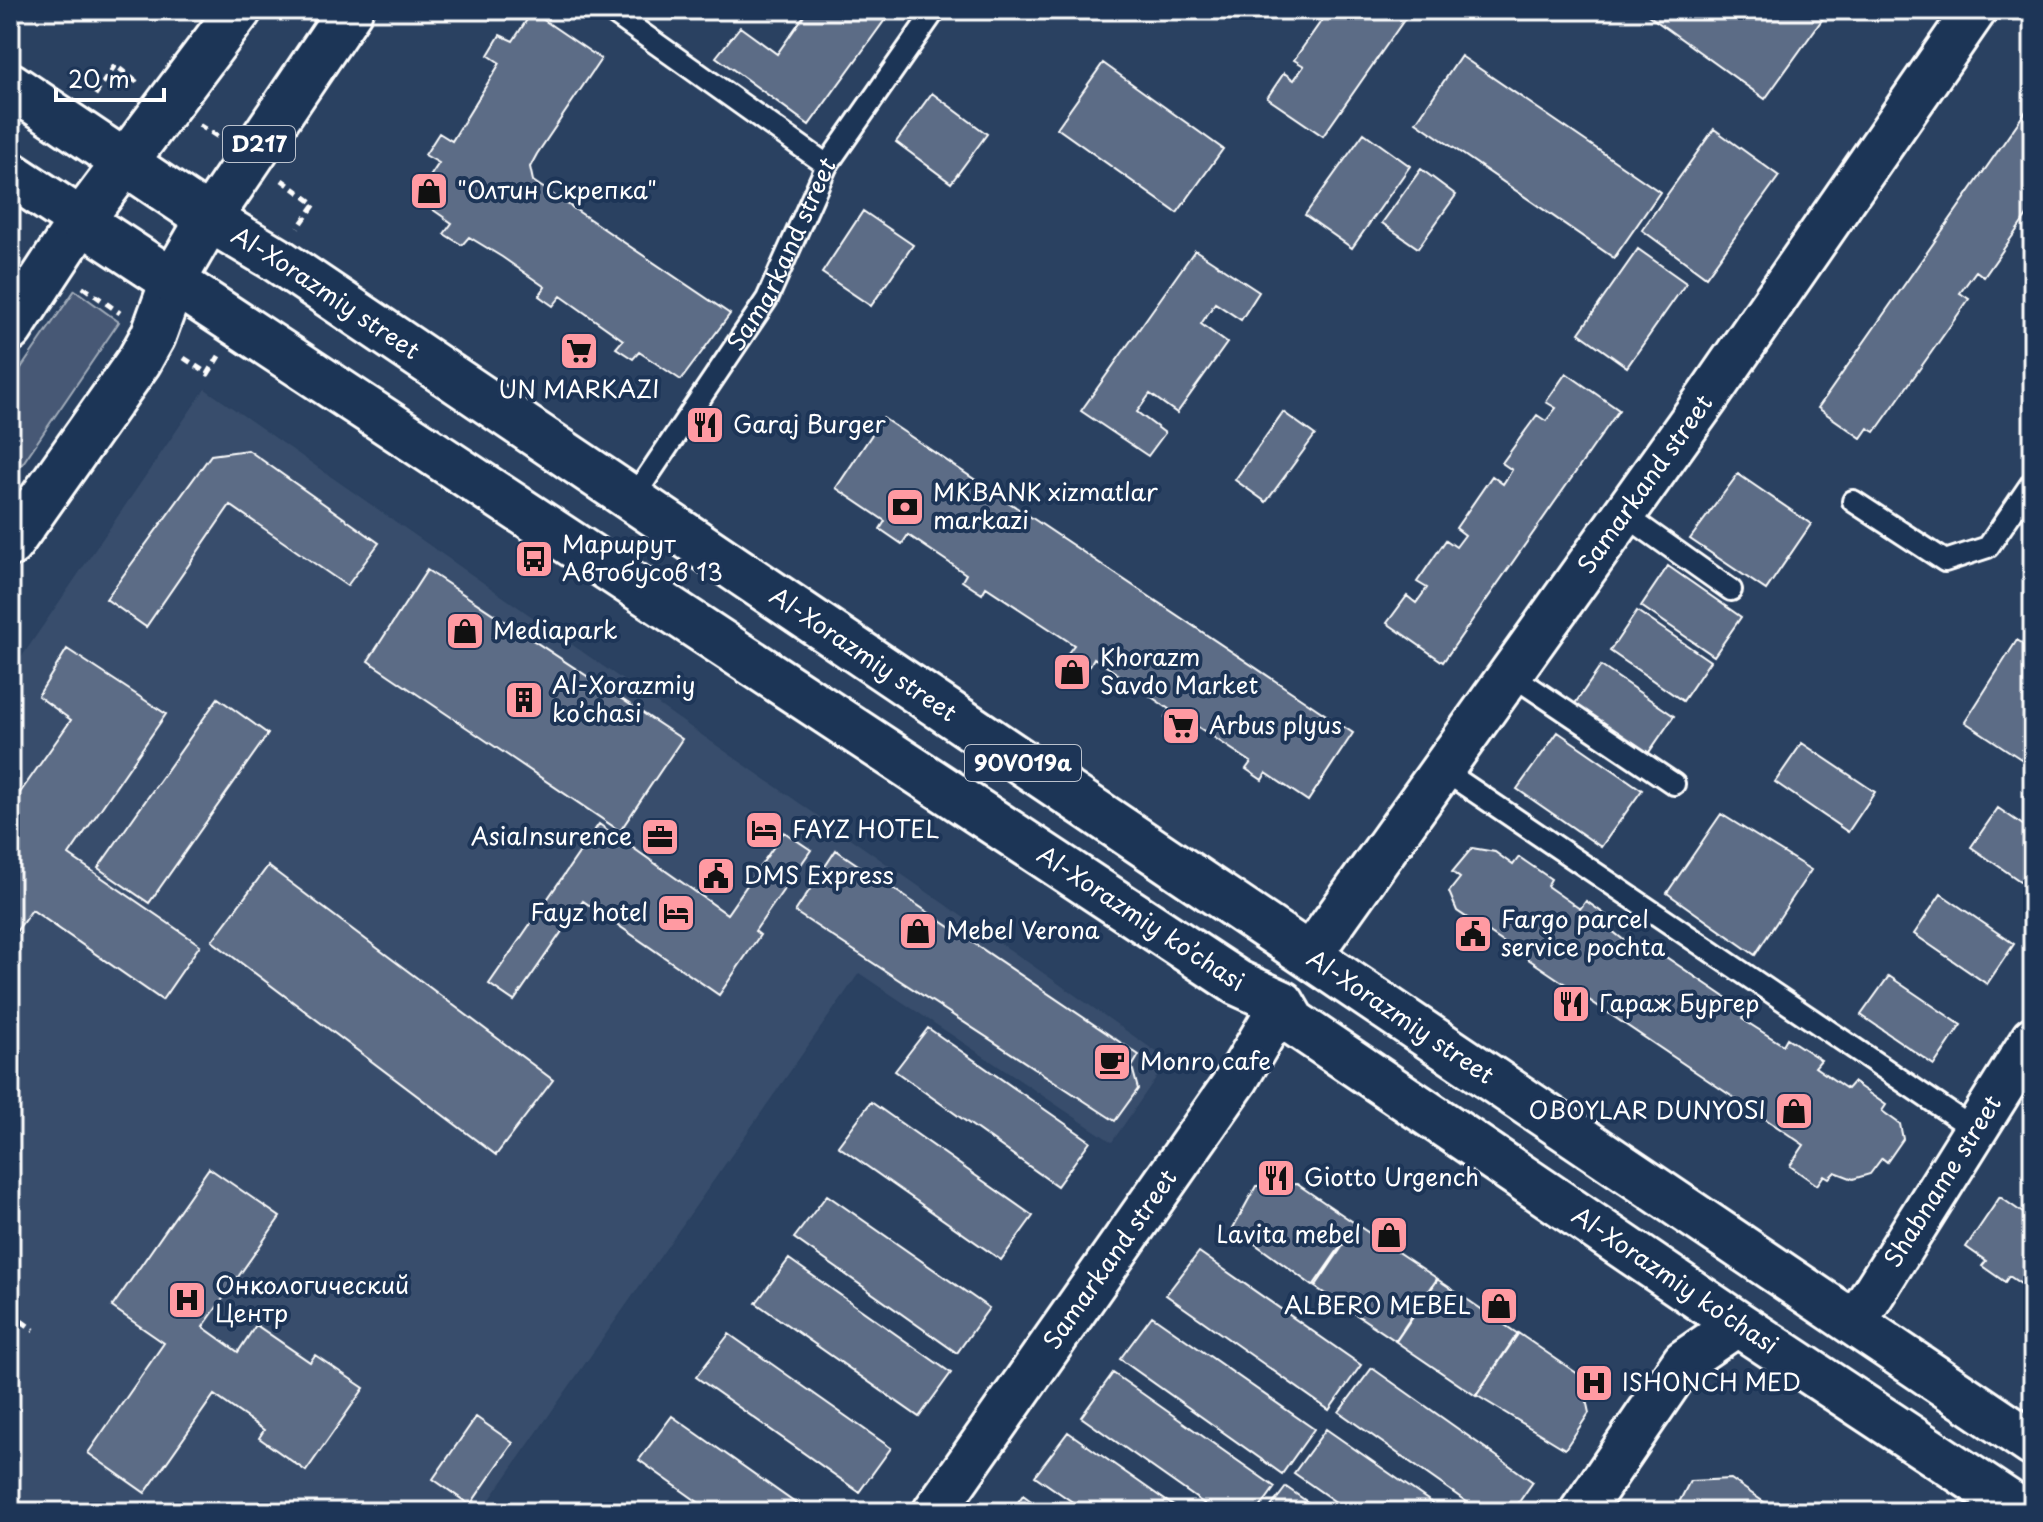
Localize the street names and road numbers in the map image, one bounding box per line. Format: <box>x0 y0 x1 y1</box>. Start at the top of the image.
road number: D217 <box>223 126 295 162</box>
street label: Samarkand street <box>717 149 844 357</box>
street label: Al-Xorazmiy street <box>225 217 428 367</box>
street label: Samarkand street <box>1568 386 1720 580</box>
street label: Al-Xorazmiy street <box>763 577 965 729</box>
road number: 90V019a <box>965 745 1081 781</box>
street label: Al-Xorazmiy ko’chasi <box>1031 836 1250 999</box>
street label: Al-Xorazmiy street <box>1301 940 1502 1092</box>
street label: Shabname street <box>1874 1087 2009 1274</box>
street label: Samarkand street <box>1033 1161 1185 1356</box>
street label: Al-Xorazmiy ko’chasi <box>1566 1196 1786 1362</box>

